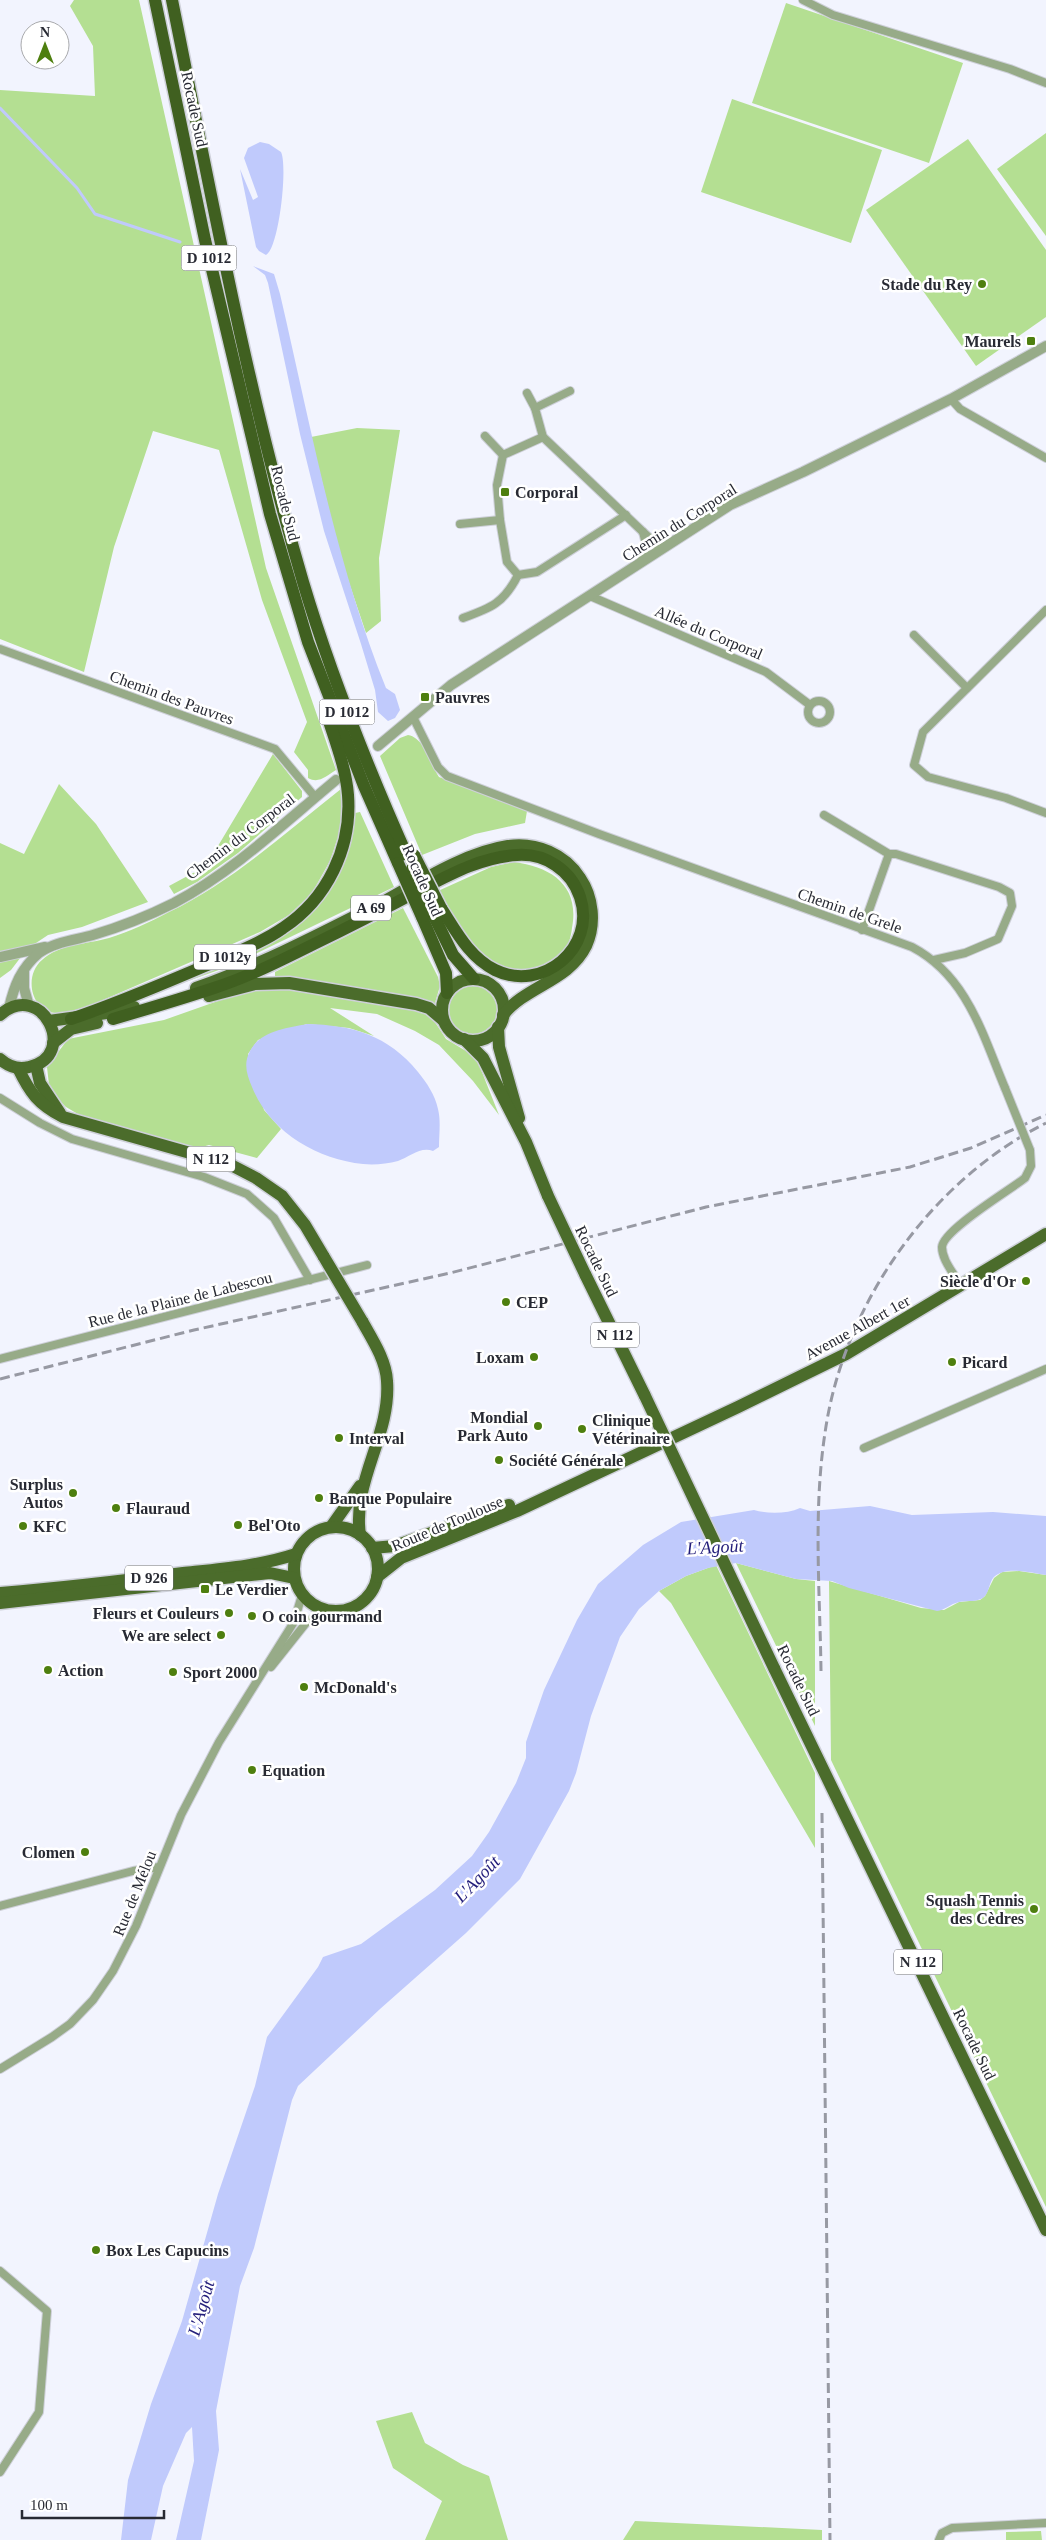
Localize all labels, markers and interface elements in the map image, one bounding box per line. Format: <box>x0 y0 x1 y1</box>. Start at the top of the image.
north arrow <box>20 20 70 70</box>
text: N <box>40 25 50 40</box>
street label: Rocade Sud <box>178 70 211 148</box>
road number: D 1012 <box>182 246 236 270</box>
place label: Stade du Rey <box>881 276 972 294</box>
marker: Stade du Rey <box>976 278 988 290</box>
place label: Maurels <box>964 333 1021 350</box>
marker: Maurels <box>1025 335 1037 347</box>
street label: Rocade Sud <box>268 464 303 542</box>
street label: Chemin du Corporal <box>619 480 741 565</box>
place label: Corporal <box>515 484 579 502</box>
marker: Corporal <box>499 486 511 498</box>
street label: Allée du Corporal <box>652 602 766 664</box>
street label: Chemin des Pauvres <box>108 667 236 728</box>
place label: Pauvres <box>435 689 490 706</box>
marker: Pauvres <box>419 691 431 703</box>
road number: D 1012 <box>320 700 374 724</box>
street label: Chemin du Corporal <box>183 790 299 884</box>
street label: Rocade Sud <box>399 842 446 919</box>
street label: Chemin de Grele <box>795 885 904 936</box>
road number: A 69 <box>351 896 391 920</box>
road number: D 1012y <box>194 944 256 970</box>
road number: N 112 <box>187 1146 235 1172</box>
street label: Rocade Sud <box>572 1223 621 1299</box>
street label: Rue de la Plaine de Labescou <box>86 1268 274 1331</box>
place label: Siècle d'Or <box>940 1273 1016 1290</box>
marker: Siècle d'Or <box>1020 1275 1032 1287</box>
street label: Avenue Albert 1er <box>802 1291 913 1363</box>
place label: CEP <box>516 1294 548 1311</box>
marker: CEP <box>500 1296 512 1308</box>
road number: N 112 <box>591 1322 639 1348</box>
place label: Loxam <box>476 1349 525 1366</box>
marker: Loxam <box>528 1351 540 1363</box>
place label: Picard <box>962 1354 1007 1371</box>
marker: Picard <box>946 1356 958 1368</box>
place label: Mondial Park Auto <box>457 1409 529 1444</box>
place label: Clinique Vétérinaire <box>592 1412 670 1447</box>
marker: Mondial Park Auto <box>532 1420 544 1432</box>
marker: Clinique Vétérinaire <box>576 1423 588 1435</box>
place label: Interval <box>349 1430 405 1447</box>
marker: Interval <box>333 1432 345 1444</box>
place label: Société Générale <box>509 1452 623 1469</box>
marker: Société Générale <box>493 1454 505 1466</box>
place label: Surplus Autos <box>10 1476 63 1511</box>
marker: Surplus Autos <box>67 1487 79 1499</box>
place label: Banque Populaire <box>329 1490 452 1508</box>
marker: Banque Populaire <box>313 1492 325 1504</box>
street label: Route de Toulouse <box>389 1492 506 1555</box>
place label: Flauraud <box>126 1500 190 1517</box>
marker: Flauraud <box>110 1502 122 1514</box>
place label: Bel'Oto <box>248 1517 300 1534</box>
place label: KFC <box>33 1518 67 1535</box>
marker: Bel'Oto <box>232 1519 244 1531</box>
marker: KFC <box>17 1520 29 1532</box>
water label: L'Agoût <box>685 1535 745 1559</box>
road number: D 926 <box>125 1566 173 1590</box>
place label: Le Verdier <box>215 1581 288 1598</box>
marker: Le Verdier <box>199 1583 211 1595</box>
place label: Fleurs et Couleurs <box>93 1605 219 1622</box>
marker: Fleurs et Couleurs <box>223 1607 235 1619</box>
place label: O coin gourmand <box>262 1608 382 1626</box>
marker: O coin gourmand <box>246 1610 258 1622</box>
place label: We are select <box>122 1627 212 1644</box>
marker: We are select <box>215 1629 227 1641</box>
street label: Rocade Sud <box>774 1642 823 1718</box>
place label: Action <box>58 1662 103 1679</box>
marker: Action <box>42 1664 54 1676</box>
place label: Sport 2000 <box>183 1664 257 1682</box>
marker: Sport 2000 <box>167 1666 179 1678</box>
place label: McDonald's <box>314 1679 397 1696</box>
marker: McDonald's <box>298 1681 310 1693</box>
place label: Equation <box>262 1762 325 1780</box>
marker: Equation <box>246 1764 258 1776</box>
place label: Clomen <box>22 1844 75 1861</box>
marker: Clomen <box>79 1846 91 1858</box>
street label: Rue de Mélou <box>110 1848 159 1938</box>
water label: L'Agoût <box>449 1851 505 1907</box>
place label: Squash Tennis des Cèdres <box>926 1892 1024 1927</box>
marker: Squash Tennis des Cèdres <box>1028 1903 1040 1915</box>
road number: N 112 <box>894 1950 942 1974</box>
street label: Rocade Sud <box>950 2006 999 2082</box>
place label: Box Les Capucins <box>106 2242 229 2260</box>
marker: Box Les Capucins <box>90 2244 102 2256</box>
water label: L'Agoût <box>183 2277 219 2339</box>
scale bar <box>22 2488 165 2520</box>
text: 100 m <box>30 2497 68 2513</box>

